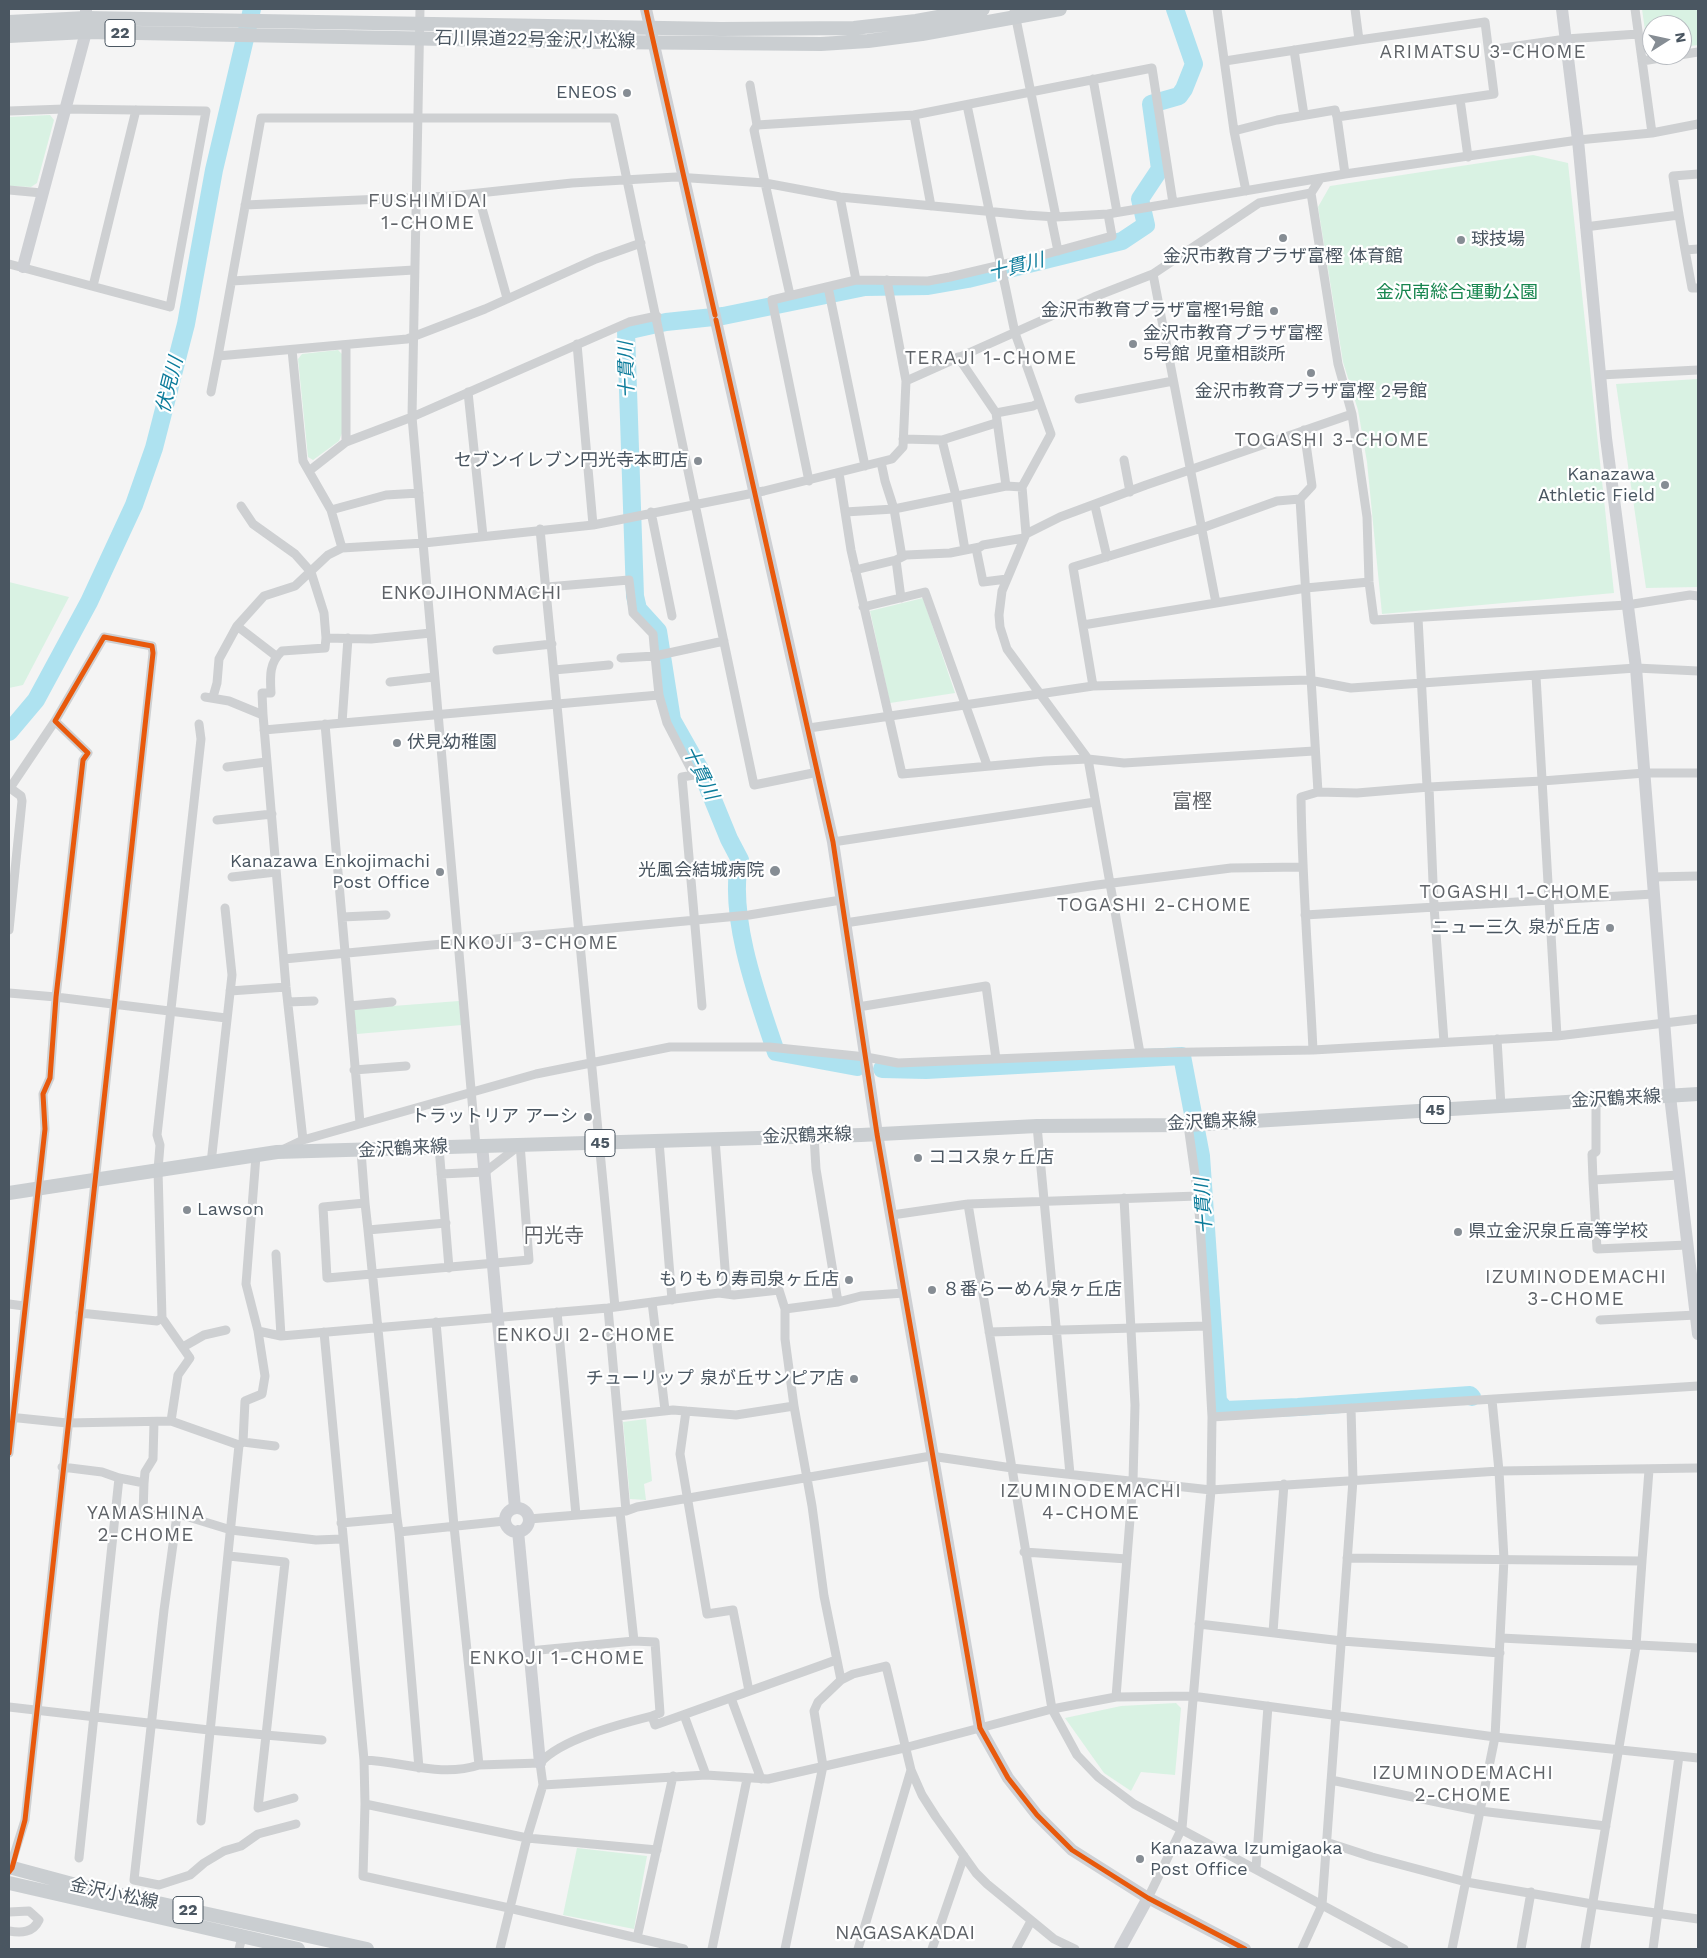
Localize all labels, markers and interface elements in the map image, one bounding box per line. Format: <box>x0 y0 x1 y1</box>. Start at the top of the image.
north arrow <box>1642 15 1692 65</box>
road number: 22 <box>105 19 135 46</box>
street label: 石川県道22号金沢小松線 <box>434 27 636 53</box>
text: N <box>1672 31 1690 44</box>
district label: ARIMATSU 3-CHOME <box>1377 41 1589 63</box>
place label: ENEOS <box>556 82 617 104</box>
marker: ENEOS <box>621 87 633 99</box>
district label: FUSHIMIDAI 1-CHOME <box>367 190 489 234</box>
place label: 球技場 <box>1471 229 1525 251</box>
marker: 金沢市教育プラザ富樫 体育館 <box>1277 232 1289 244</box>
marker: 球技場 <box>1455 234 1467 246</box>
place label: 金沢市教育プラザ富樫 体育館 <box>1163 246 1403 268</box>
water label: 十貫川 <box>986 249 1046 285</box>
park label: 金沢南総合運動公園 <box>1376 282 1538 304</box>
place label: 金沢市教育プラザ富樫1号館 <box>1041 300 1264 322</box>
marker: 金沢市教育プラザ富樫1号館 <box>1268 305 1280 317</box>
place label: 金沢市教育プラザ富樫 5号館 児童相談所 <box>1143 323 1323 366</box>
marker: 金沢市教育プラザ富樫 5号館 児童相談所 <box>1127 338 1139 350</box>
water label: 十貫川 <box>615 341 639 399</box>
district label: TERAJI 1-CHOME <box>903 347 1079 369</box>
water label: 伏見川 <box>152 355 188 415</box>
marker: 金沢市教育プラザ富樫 2号館 <box>1305 367 1317 379</box>
place label: 金沢市教育プラザ富樫 2号館 <box>1195 381 1427 403</box>
district label: TOGASHI 3-CHOME <box>1233 429 1431 451</box>
place label: セブンイレブン円光寺本町店 <box>454 450 688 472</box>
marker: セブンイレブン円光寺本町店 <box>692 455 704 467</box>
place label: Kanazawa Athletic Field <box>1538 464 1655 506</box>
marker: Kanazawa Athletic Field <box>1659 479 1671 491</box>
district label: ENKOJIHONMACHI <box>372 581 570 605</box>
place label: 伏見幼稚園 <box>407 732 497 754</box>
marker: 伏見幼稚園 <box>391 737 403 749</box>
water label: 十貫川 <box>677 742 723 804</box>
district label: 富樫 <box>1172 790 1212 814</box>
place label: Kanazawa Enkojimachi Post Office <box>230 851 430 894</box>
place label: 光風会結城病院 <box>638 860 764 882</box>
marker: 光風会結城病院 <box>768 864 782 878</box>
marker: Kanazawa Enkojimachi Post Office <box>434 866 446 878</box>
district label: TOGASHI 1-CHOME <box>1417 881 1613 903</box>
district label: TOGASHI 2-CHOME <box>1055 894 1253 916</box>
place label: ニュー三久 泉が丘店 <box>1432 917 1600 939</box>
marker: ニュー三久 泉が丘店 <box>1604 922 1616 934</box>
district label: ENKOJI 3-CHOME <box>438 932 620 954</box>
street label: 金沢鶴来線 <box>1570 1086 1662 1112</box>
road number: 45 <box>1420 1096 1450 1124</box>
place label: トラットリア アーシ <box>411 1106 578 1128</box>
street label: 金沢鶴来線 <box>1166 1109 1258 1135</box>
marker: トラットリア アーシ <box>582 1111 594 1123</box>
street label: 金沢鶴来線 <box>762 1124 852 1148</box>
road number: 45 <box>585 1130 615 1156</box>
street label: 金沢鶴来線 <box>357 1136 449 1162</box>
place label: ココス泉ヶ丘店 <box>928 1147 1054 1169</box>
marker: ココス泉ヶ丘店 <box>912 1152 924 1164</box>
water label: 十貫川 <box>1191 1177 1217 1235</box>
place label: Lawson <box>197 1199 264 1221</box>
marker: Lawson <box>181 1204 193 1216</box>
place label: 県立金沢泉丘高等学校 <box>1468 1221 1648 1243</box>
district label: 円光寺 <box>524 1224 584 1248</box>
marker: 県立金沢泉丘高等学校 <box>1452 1226 1464 1238</box>
district label: IZUMINODEMACHI 3-CHOME <box>1483 1266 1669 1310</box>
place label: もりもり寿司泉ヶ丘店 <box>659 1269 839 1291</box>
marker: もりもり寿司泉ヶ丘店 <box>843 1274 855 1286</box>
place label: ８番らーめん泉ヶ丘店 <box>942 1279 1122 1301</box>
marker: ８番らーめん泉ヶ丘店 <box>926 1284 938 1296</box>
district label: ENKOJI 2-CHOME <box>495 1324 677 1346</box>
place label: チューリップ 泉が丘サンピア店 <box>586 1368 844 1390</box>
marker: チューリップ 泉が丘サンピア店 <box>848 1373 860 1385</box>
district label: IZUMINODEMACHI 4-CHOME <box>998 1480 1184 1524</box>
district label: YAMASHINA 2-CHOME <box>86 1502 206 1546</box>
district label: ENKOJI 1-CHOME <box>467 1647 647 1669</box>
district label: IZUMINODEMACHI 2-CHOME <box>1370 1762 1556 1806</box>
place label: Kanazawa Izumigaoka Post Office <box>1150 1838 1342 1880</box>
marker: Kanazawa Izumigaoka Post Office <box>1134 1853 1146 1865</box>
street label: 金沢小松線 <box>68 1874 160 1914</box>
road number: 22 <box>173 1896 203 1924</box>
district label: NAGASAKADAI <box>828 1921 982 1945</box>

